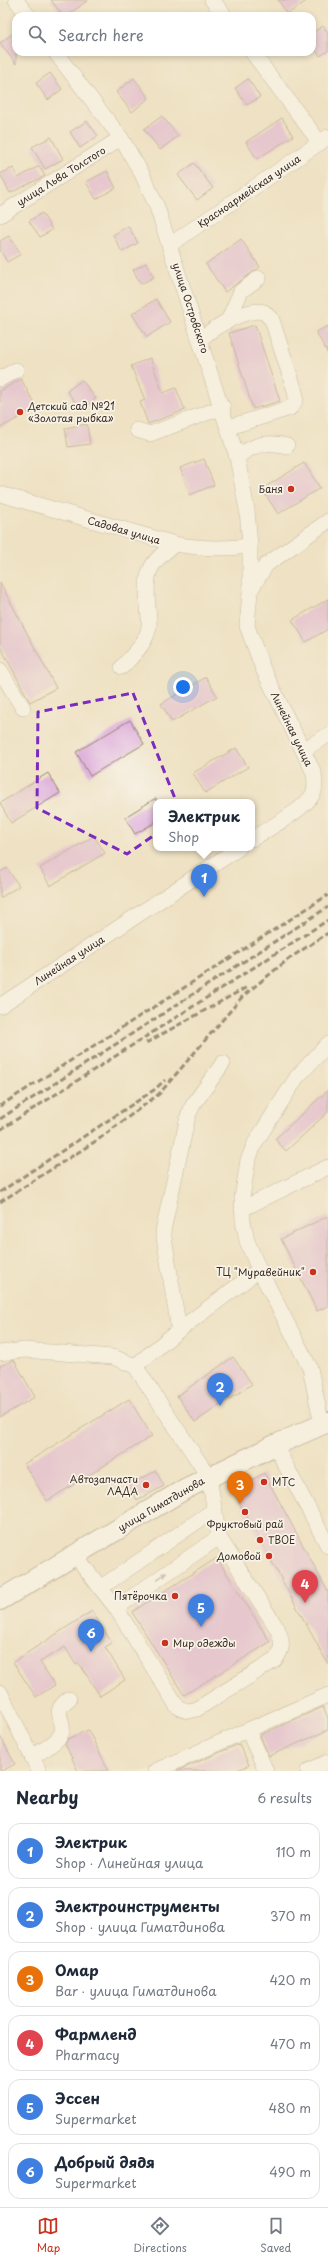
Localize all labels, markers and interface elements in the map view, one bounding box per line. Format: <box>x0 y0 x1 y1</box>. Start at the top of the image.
search box <box>12 12 316 56</box>
icon: search <box>26 23 48 45</box>
text: Search here <box>58 23 144 46</box>
street label: улица Льва Толстого <box>13 142 108 209</box>
street label: Красноармейская улица <box>194 150 304 231</box>
street label: улица Островского <box>170 261 213 355</box>
place label: Детский сад №21 «Золотая рыбка» <box>27 398 115 425</box>
marker: Детский сад №21 «Золотая рыбка» <box>15 407 25 417</box>
place label: Баня <box>259 481 283 496</box>
marker: Баня <box>286 484 296 494</box>
street label: Садовая улица <box>86 512 163 547</box>
your location <box>173 677 193 697</box>
street label: Линейная улица <box>268 689 317 769</box>
popup <box>153 799 255 851</box>
text: Электрик <box>168 804 240 827</box>
text: Shop <box>168 827 199 846</box>
pin: 1 <box>191 864 217 897</box>
street label: Линейная улица <box>31 931 107 988</box>
place label: ТЦ "Муравейник" <box>216 1264 305 1279</box>
marker: ТЦ "Муравейник" <box>308 1267 318 1277</box>
pin: 2 <box>207 1373 233 1406</box>
place label: Автозапчасти ЛАДА <box>70 1471 138 1498</box>
pin: 3 <box>227 1471 253 1504</box>
street label: улица Гиматдинова <box>115 1472 207 1535</box>
place label: МТС <box>272 1474 295 1489</box>
marker: МТС <box>259 1477 269 1487</box>
marker: Автозапчасти ЛАДА <box>141 1480 151 1490</box>
marker: Фруктовый рай <box>240 1507 250 1517</box>
place label: Фруктовый рай <box>207 1516 283 1531</box>
place label: ТВОЕ <box>268 1532 295 1547</box>
marker: ТВОЕ <box>255 1535 265 1545</box>
place label: Домовой <box>216 1548 261 1563</box>
marker: Домовой <box>264 1551 274 1561</box>
pin: 4 <box>292 1570 318 1603</box>
one-way arrow <box>157 1572 167 1580</box>
place label: Пятёрочка <box>114 1588 168 1603</box>
marker: Пятёрочка <box>170 1591 180 1601</box>
pin: 5 <box>188 1594 214 1627</box>
pin: 6 <box>78 1619 104 1652</box>
place label: Мир одежды <box>173 1635 235 1650</box>
marker: Мир одежды <box>160 1638 170 1648</box>
text: Nearby <box>16 1784 78 1810</box>
text: 6 results <box>257 1788 312 1807</box>
text: Электрик <box>55 1830 127 1853</box>
text: 1 <box>27 1842 33 1861</box>
text: 110 m <box>276 1842 311 1861</box>
text: Shop · Линейная улица <box>55 1853 203 1872</box>
text: Электроинструменты <box>55 1894 220 1917</box>
text: 2 <box>25 1906 35 1925</box>
text: 370 m <box>270 1906 311 1925</box>
text: Shop · улица Гиматдинова <box>55 1917 225 1936</box>
text: Омар <box>55 1958 99 1981</box>
text: 3 <box>26 1970 34 1989</box>
text: 420 m <box>269 1970 311 1989</box>
text: Bar · улица Гиматдинова <box>55 1981 217 2000</box>
text: Фармленд <box>55 2022 137 2045</box>
text: 4 <box>26 2034 34 2053</box>
text: 470 m <box>270 2034 311 2053</box>
text: Pharmacy <box>55 2045 120 2064</box>
text: Эссен <box>55 2086 100 2109</box>
text: 5 <box>26 2098 34 2117</box>
text: 480 m <box>269 2098 311 2117</box>
text: Supermarket <box>55 2109 137 2128</box>
text: Добрый дядя <box>55 2150 155 2173</box>
text: 6 <box>25 2162 35 2181</box>
text: 490 m <box>269 2162 311 2181</box>
text: Supermarket <box>55 2173 137 2192</box>
tab: Map <box>37 2215 60 2256</box>
tab: Directions <box>133 2215 187 2256</box>
tab: Saved <box>260 2215 291 2256</box>

